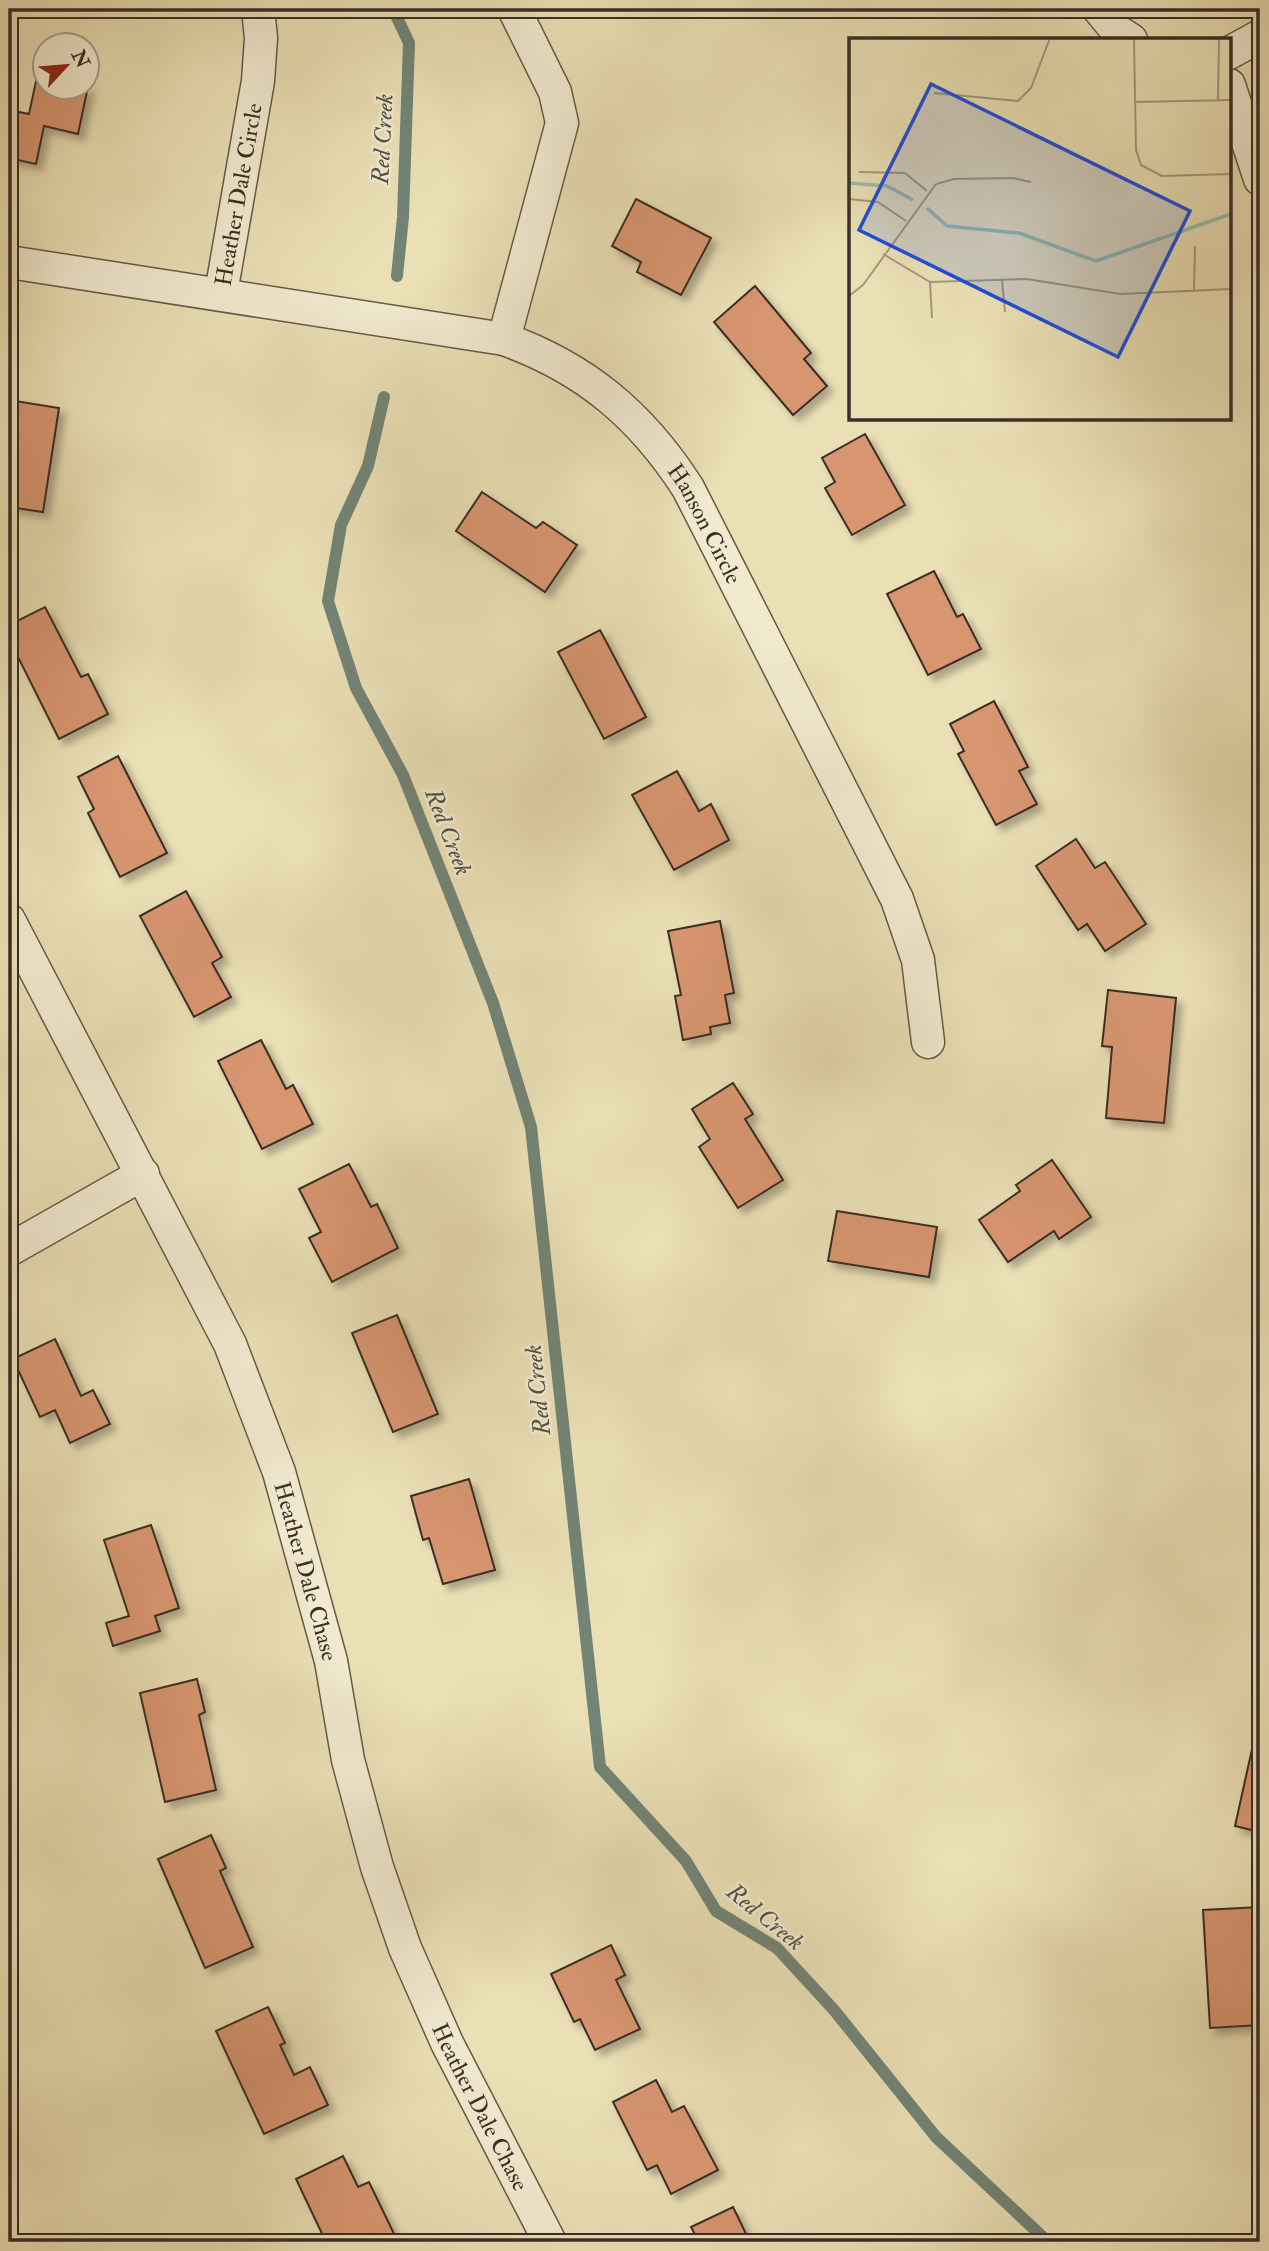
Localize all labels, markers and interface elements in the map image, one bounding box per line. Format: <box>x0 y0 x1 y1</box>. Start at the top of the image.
north arrow <box>32 32 102 102</box>
inset map <box>849 38 1230 420</box>
text: N <box>65 45 95 73</box>
water label: Red Creek <box>365 93 401 186</box>
street label: Heather Dale Circle <box>208 101 268 288</box>
street label: Hanson Circle <box>661 458 749 589</box>
water label: Red Creek <box>417 783 479 880</box>
water label: Red Creek <box>518 1343 558 1438</box>
street label: Heather Dale Chase <box>268 1478 345 1664</box>
water label: Red Creek <box>719 1876 810 1958</box>
street label: Heather Dale Chase <box>425 2018 536 2196</box>

